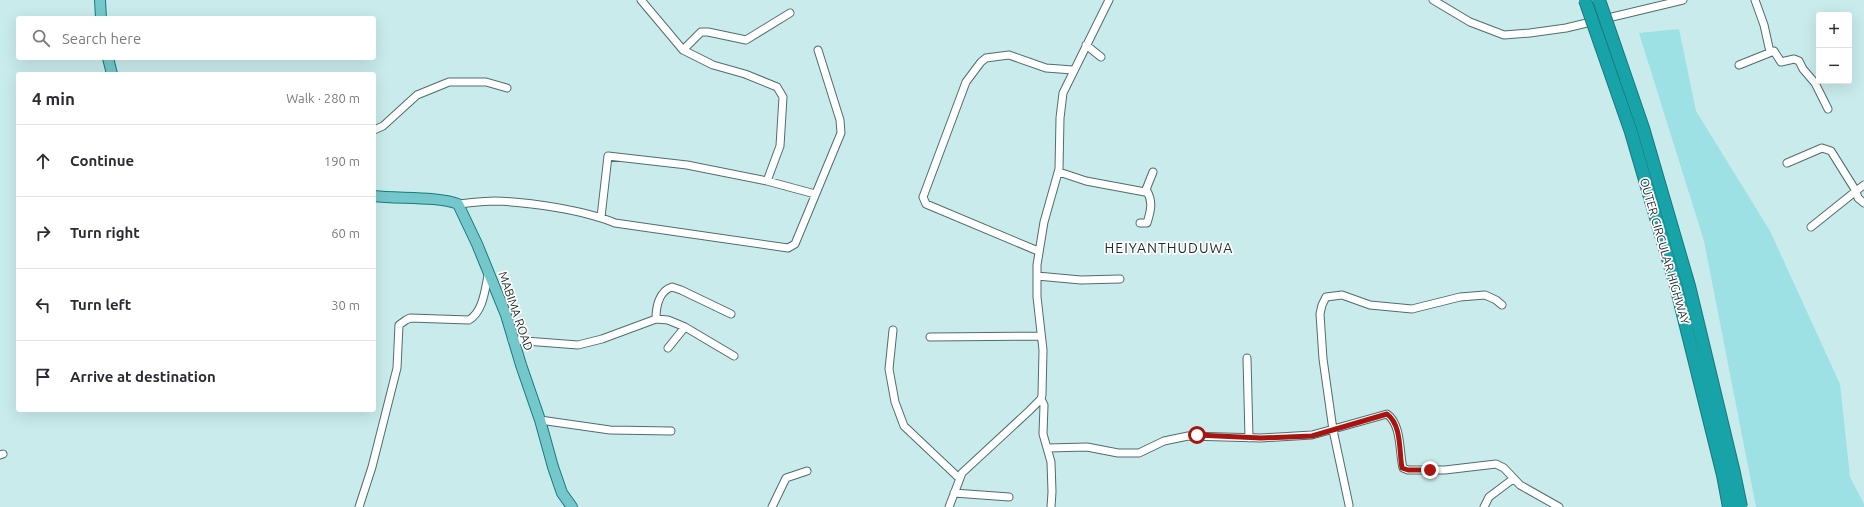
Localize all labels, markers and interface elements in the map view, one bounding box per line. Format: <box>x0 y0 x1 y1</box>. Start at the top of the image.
map controls <box>1816 12 1852 84</box>
button: + <box>1816 12 1852 48</box>
search box <box>16 16 376 60</box>
icon: search <box>30 27 52 49</box>
text: Search here <box>62 30 141 47</box>
button: − <box>1816 48 1852 84</box>
text: 4 min <box>32 89 75 108</box>
text: Walk · 280 m <box>286 91 360 105</box>
icon: ahead <box>32 150 54 172</box>
text: Continue <box>70 152 134 169</box>
text: 190 m <box>324 154 360 168</box>
street label: OUTER CIRCULAR HIGHWAY <box>1638 176 1692 326</box>
icon: right <box>32 222 54 244</box>
text: Turn right <box>70 224 140 241</box>
text: 60 m <box>331 226 360 240</box>
district label: HEIYANTHUDUWA <box>1105 240 1233 256</box>
street label: MABIMA ROAD <box>496 270 536 352</box>
icon: left <box>32 294 54 316</box>
text: Turn left <box>70 296 131 313</box>
text: 30 m <box>331 298 360 312</box>
icon: arrive <box>32 366 54 388</box>
text: Arrive at destination <box>70 368 216 385</box>
route start <box>1188 426 1206 444</box>
route end <box>1421 461 1439 479</box>

